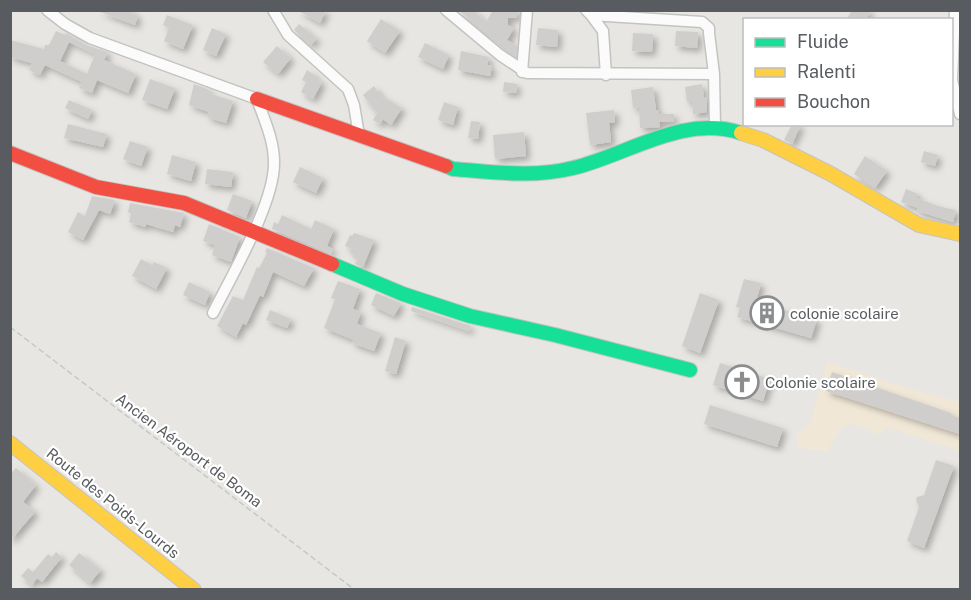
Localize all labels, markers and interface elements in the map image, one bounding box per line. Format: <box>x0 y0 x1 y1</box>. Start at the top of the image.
legend <box>743 18 953 126</box>
text: Fluide <box>797 31 849 52</box>
text: Ralenti <box>797 61 856 82</box>
text: Bouchon <box>797 91 870 112</box>
building icon: colonie scolaire <box>749 295 785 331</box>
place label: colonie scolaire <box>790 305 899 322</box>
church icon: Colonie scolaire <box>724 364 760 400</box>
place label: Colonie scolaire <box>765 374 876 391</box>
street label: Ancien Aéroport de Boma <box>113 390 265 510</box>
street label: Route des Poids-Lourds <box>43 444 183 562</box>

